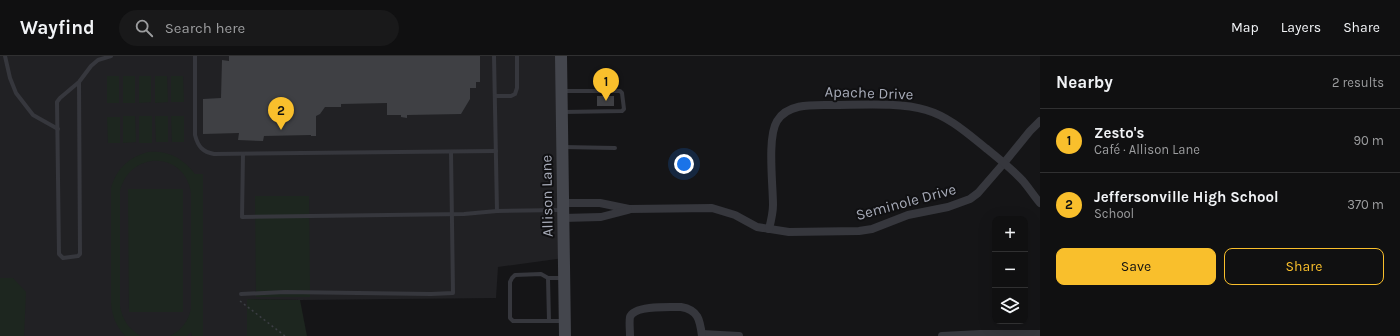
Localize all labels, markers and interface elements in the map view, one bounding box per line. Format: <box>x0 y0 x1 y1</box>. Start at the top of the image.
search box <box>119 10 399 46</box>
text: Wayfind <box>20 17 95 39</box>
icon: search <box>133 17 155 39</box>
text: Search here <box>165 19 245 37</box>
text: Map <box>1231 19 1259 36</box>
text: Layers <box>1281 19 1321 36</box>
text: Share <box>1343 19 1380 36</box>
pin: 1 <box>593 68 619 101</box>
text: Nearby <box>1056 72 1113 92</box>
text: 2 results <box>1332 75 1384 90</box>
street label: Apache Drive <box>824 82 914 104</box>
pin: 2 <box>268 97 294 130</box>
text: Zesto's <box>1094 124 1144 142</box>
text: 1 <box>1067 133 1071 148</box>
text: 90 m <box>1353 133 1384 148</box>
text: Café · Allison Lane <box>1094 142 1200 157</box>
your location <box>674 154 694 174</box>
street label: Allison Lane <box>537 155 557 237</box>
street label: Seminole Drive <box>854 180 958 224</box>
text: Jeffersonville High School <box>1094 188 1279 206</box>
text: 2 <box>1065 197 1073 212</box>
text: 370 m <box>1347 197 1384 212</box>
text: School <box>1094 206 1134 221</box>
map controls <box>992 216 1028 324</box>
button: + <box>992 216 1028 252</box>
button: Save <box>1056 248 1216 285</box>
button: Share <box>1224 248 1384 285</box>
button: − <box>992 252 1028 288</box>
button: layers <box>992 288 1028 324</box>

